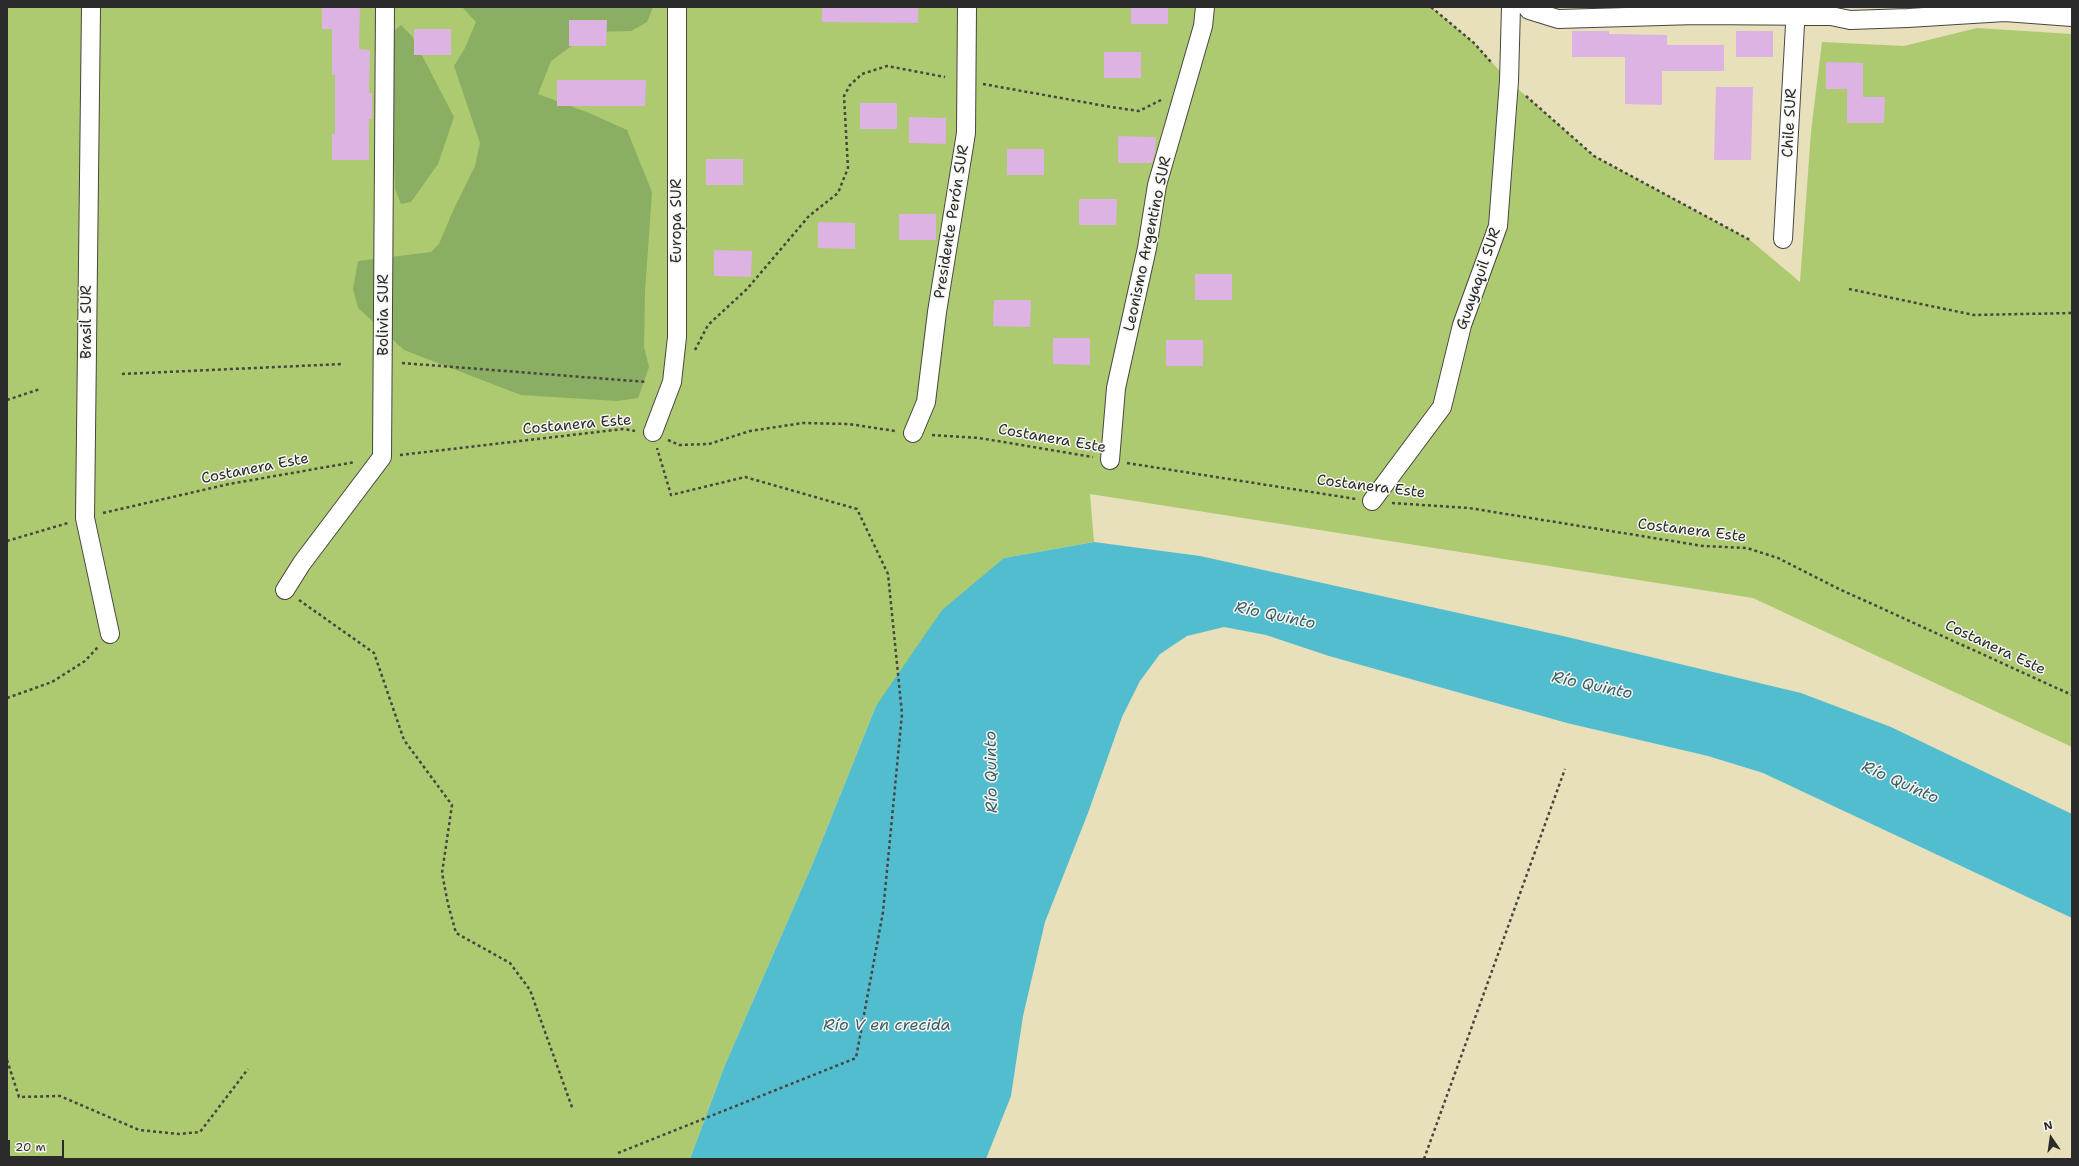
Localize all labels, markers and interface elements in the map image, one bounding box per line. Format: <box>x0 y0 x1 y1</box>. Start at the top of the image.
street label: Chile SUR <box>1779 88 1801 158</box>
street label: Presidente Perón SUR <box>931 144 973 300</box>
street label: Leonismo Argentino SUR <box>1121 155 1175 333</box>
street label: Europa SUR <box>668 179 686 263</box>
street label: Guayaquil SUR <box>1453 226 1505 332</box>
street label: Bolivia SUR <box>375 274 393 356</box>
street label: Brasil SUR <box>78 285 96 359</box>
street label: Costanera Este <box>522 411 632 439</box>
street label: Costanera Este <box>997 421 1107 457</box>
street label: Costanera Este <box>200 450 310 488</box>
street label: Costanera Este <box>1316 471 1426 503</box>
street label: Costanera Este <box>1637 515 1747 547</box>
water label: Río Quinto <box>1233 598 1317 634</box>
street label: Costanera Este <box>1942 617 2048 679</box>
water label: Río Quinto <box>1550 668 1634 704</box>
water label: Río Quinto <box>982 731 1002 813</box>
water label: Río Quinto <box>1859 758 1941 808</box>
water label: Río V en crecida <box>823 1016 951 1036</box>
north arrow <box>2031 1118 2071 1158</box>
text: N <box>2042 1118 2054 1134</box>
scale bar <box>10 1132 66 1158</box>
text: 20 m <box>15 1139 46 1155</box>

